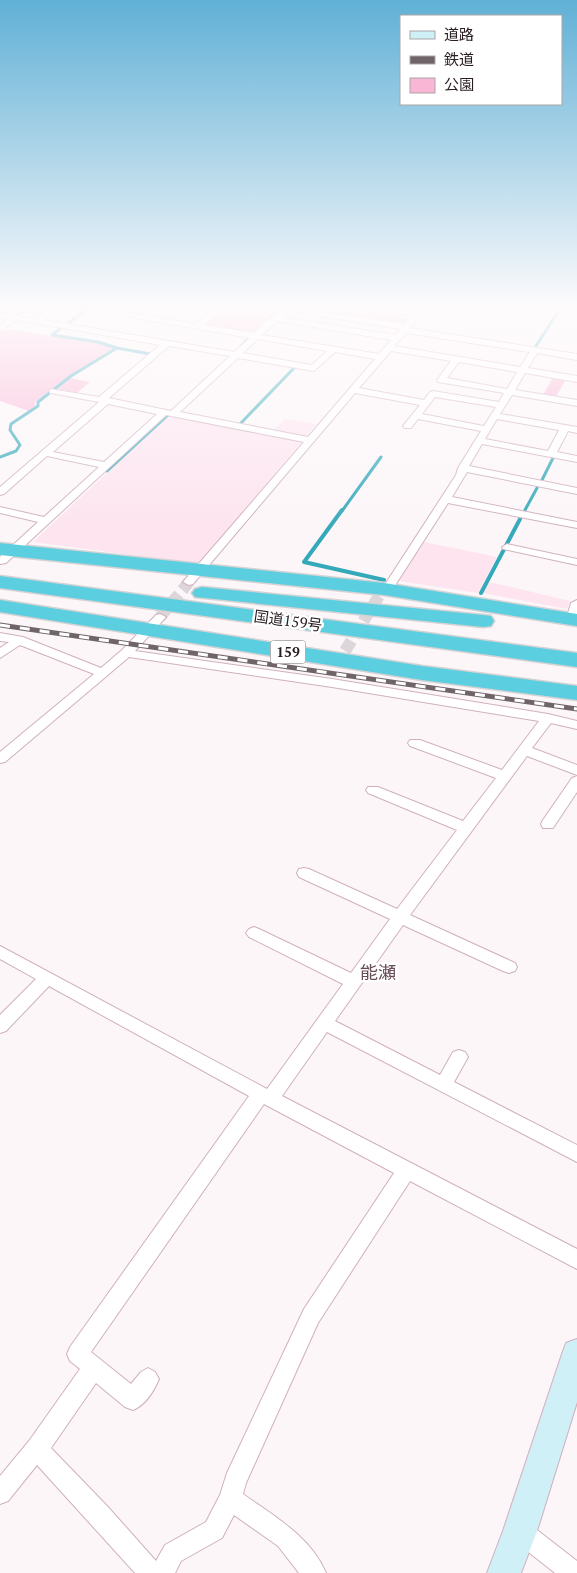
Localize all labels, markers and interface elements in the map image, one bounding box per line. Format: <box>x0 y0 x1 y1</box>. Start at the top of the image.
legend <box>400 15 562 105</box>
text: 道路 <box>444 24 474 44</box>
text: 鉄道 <box>444 49 474 69</box>
text: 公園 <box>444 74 474 94</box>
street label: 国道159号 <box>253 605 324 635</box>
road number: 159 <box>270 640 306 664</box>
district label: 能瀬 <box>360 960 396 984</box>

